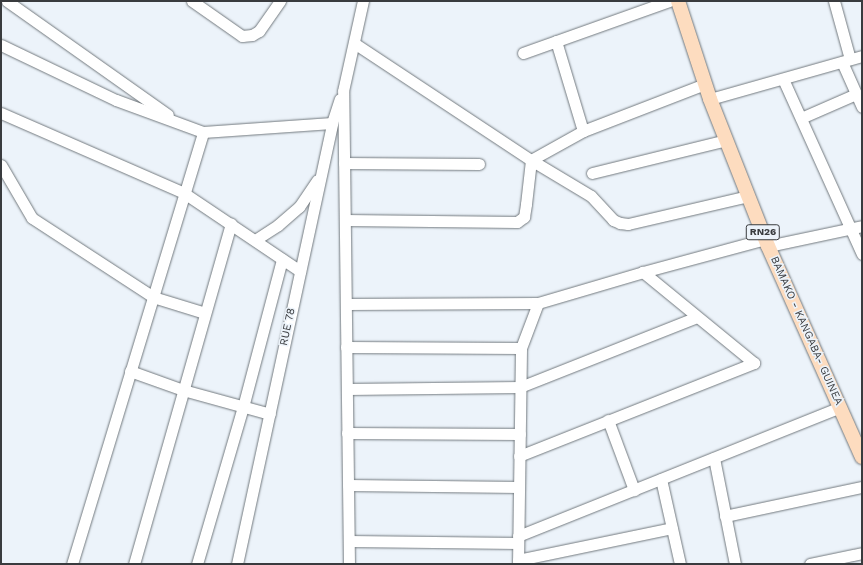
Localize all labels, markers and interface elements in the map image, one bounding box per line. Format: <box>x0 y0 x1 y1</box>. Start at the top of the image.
road number: RN26 <box>745 224 781 240</box>
street label: BAMAKO - KANGABA- GUINEA <box>767 254 845 408</box>
street label: RUE 78 <box>278 307 298 347</box>

